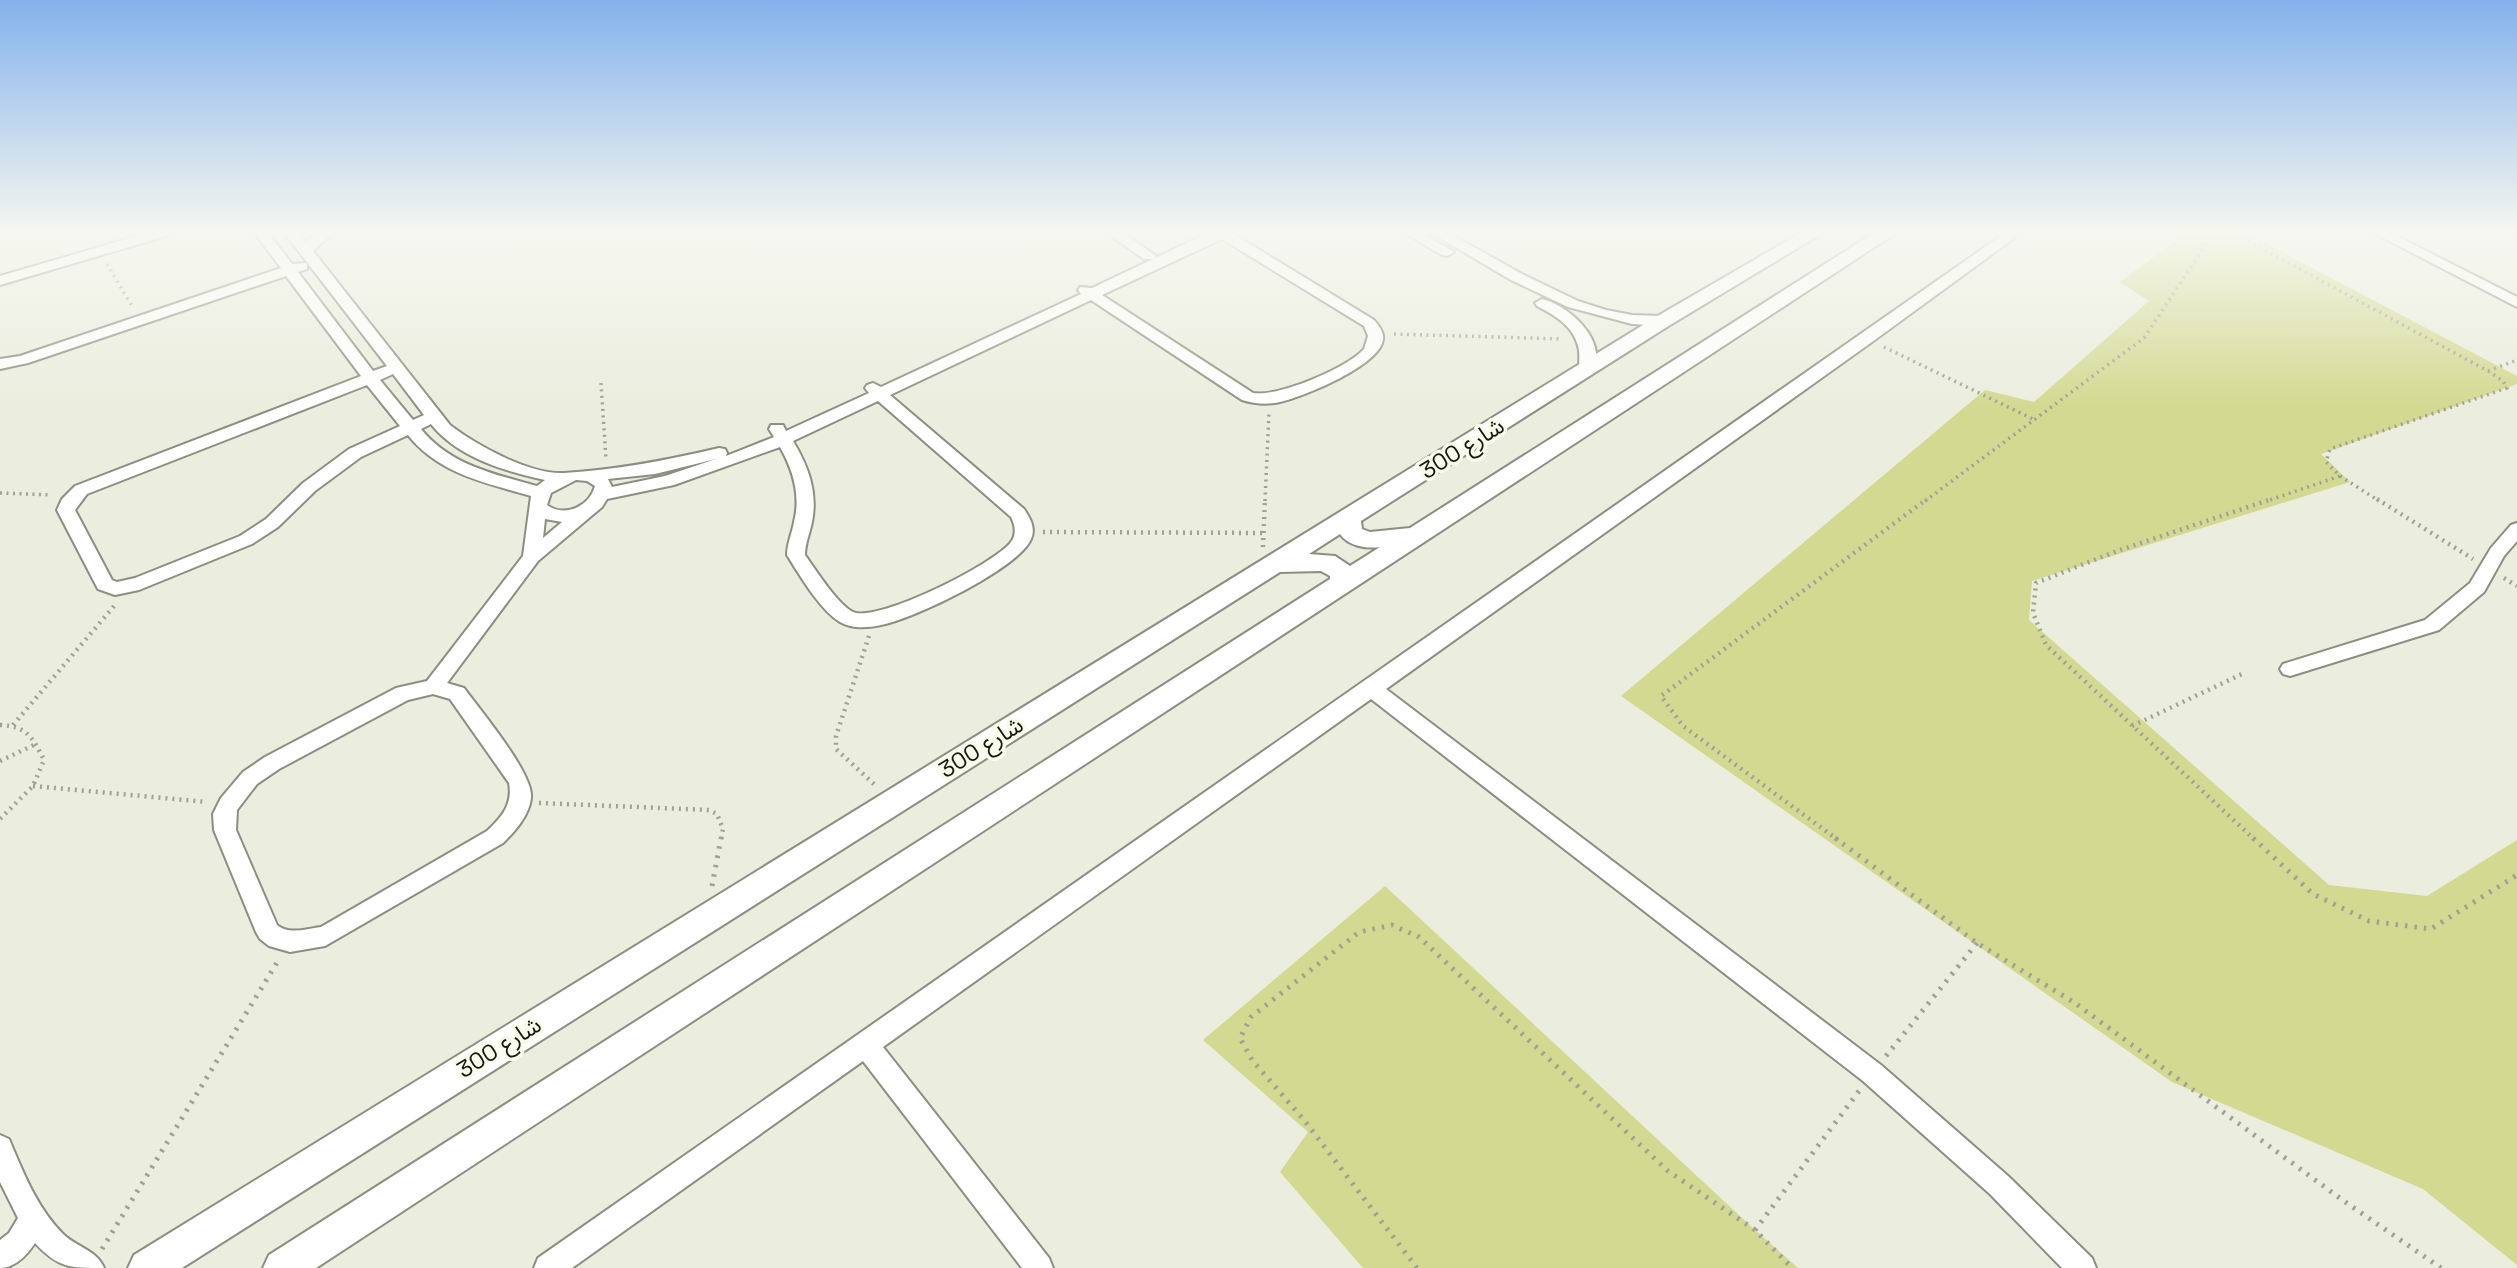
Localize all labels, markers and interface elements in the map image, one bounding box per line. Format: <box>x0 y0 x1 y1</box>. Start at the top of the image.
street label: شارع 300 <box>1414 410 1511 487</box>
street label: شارع 300 <box>933 709 1030 786</box>
street label: شارع 300 <box>451 1009 548 1086</box>

